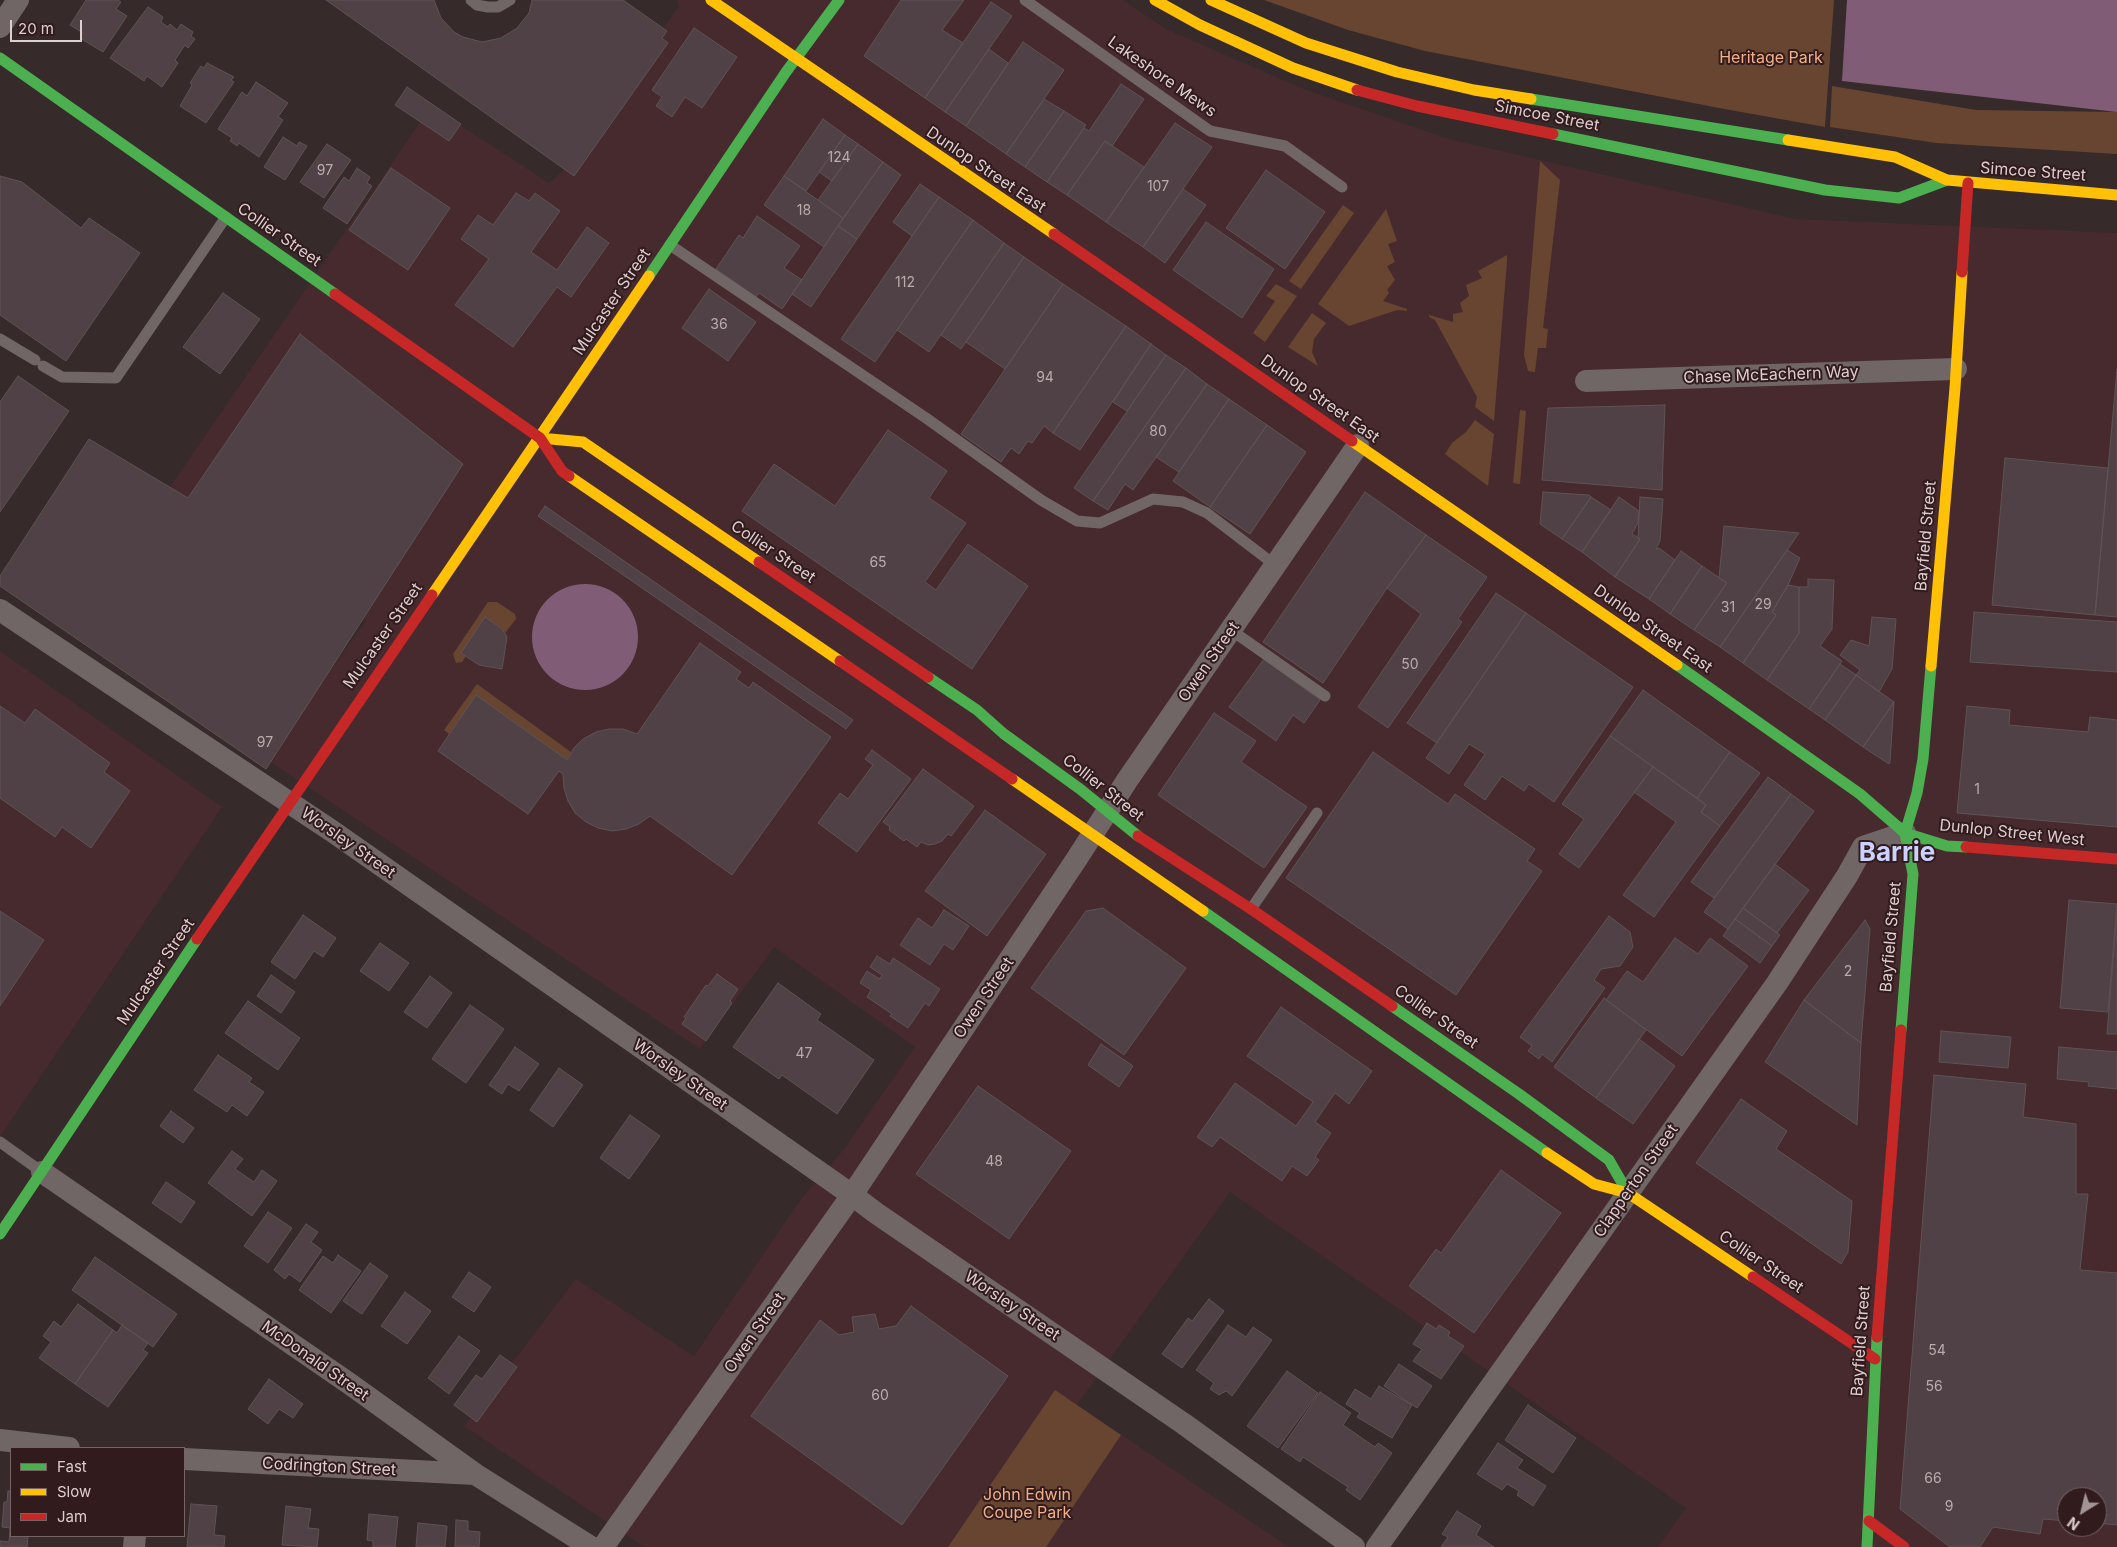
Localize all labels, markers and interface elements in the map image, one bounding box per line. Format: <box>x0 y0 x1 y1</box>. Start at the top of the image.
scale bar <box>12 10 85 42</box>
text: 20 m <box>18 19 54 38</box>
street label: Lakeshore Mews <box>1104 32 1220 122</box>
park label: Heritage Park <box>1719 48 1823 68</box>
street label: Simcoe Street <box>1493 96 1601 136</box>
street label: Dunlop Street East <box>923 123 1049 217</box>
house number: 124 <box>827 150 851 166</box>
street label: Simcoe Street <box>1980 159 2086 185</box>
house number: 97 <box>317 163 333 179</box>
house number: 107 <box>1147 179 1169 195</box>
street label: Collier Street <box>233 199 325 271</box>
house number: 18 <box>797 203 811 219</box>
street label: Mulcaster Street <box>569 245 655 359</box>
house number: 112 <box>895 275 915 291</box>
house number: 36 <box>710 317 728 333</box>
street label: Dunlop Street East <box>1257 351 1383 447</box>
street label: Chase McEachern Way <box>1683 362 1859 388</box>
house number: 94 <box>1036 370 1054 386</box>
house number: 80 <box>1149 424 1167 440</box>
street label: Bayfield Street <box>1912 480 1940 592</box>
street label: Collier Street <box>727 517 819 587</box>
house number: 65 <box>869 555 887 571</box>
street label: Mulcaster Street <box>339 579 427 693</box>
street label: Dunlop Street East <box>1590 581 1716 677</box>
house number: 29 <box>1754 597 1772 613</box>
house number: 31 <box>1721 600 1735 616</box>
street label: Owen Street <box>1174 618 1244 706</box>
house number: 50 <box>1401 657 1419 673</box>
house number: 97 <box>257 735 273 751</box>
street label: Collier Street <box>1059 750 1147 826</box>
house number: 1 <box>1974 782 1980 798</box>
street label: Worsley Street <box>297 803 399 883</box>
street label: Dunlop Street West <box>1938 816 2086 850</box>
district label: Barrie <box>1859 837 1935 869</box>
street label: Bayfield Street <box>1877 881 1905 993</box>
street label: Mulcaster Street <box>113 915 199 1029</box>
street label: Owen Street <box>950 954 1018 1042</box>
house number: 2 <box>1844 964 1852 980</box>
street label: Collier Street <box>1390 981 1482 1053</box>
street label: Worsley Street <box>629 1035 731 1115</box>
house number: 47 <box>796 1046 812 1062</box>
street label: Clapperton Street <box>1590 1121 1682 1241</box>
house number: 48 <box>985 1154 1003 1170</box>
street label: Collier Street <box>1715 1227 1807 1297</box>
street label: Worsley Street <box>961 1267 1063 1345</box>
street label: Bayfield Street <box>1848 1285 1874 1397</box>
street label: Owen Street <box>720 1289 790 1377</box>
street label: McDonald Street <box>258 1317 372 1405</box>
house number: 54 <box>1928 1343 1946 1359</box>
house number: 56 <box>1925 1379 1943 1395</box>
house number: 60 <box>871 1388 889 1404</box>
legend <box>10 1447 185 1537</box>
street label: Codrington Street <box>261 1454 397 1480</box>
text: Fast <box>57 1457 87 1476</box>
house number: 66 <box>1924 1471 1942 1487</box>
text: Slow <box>57 1482 91 1501</box>
park label: John Edwin Coupe Park <box>983 1485 1071 1523</box>
north arrow <box>2057 1487 2107 1537</box>
house number: 9 <box>1945 1499 1953 1515</box>
text: Jam <box>57 1507 87 1526</box>
text: N <box>2064 1514 2083 1534</box>

